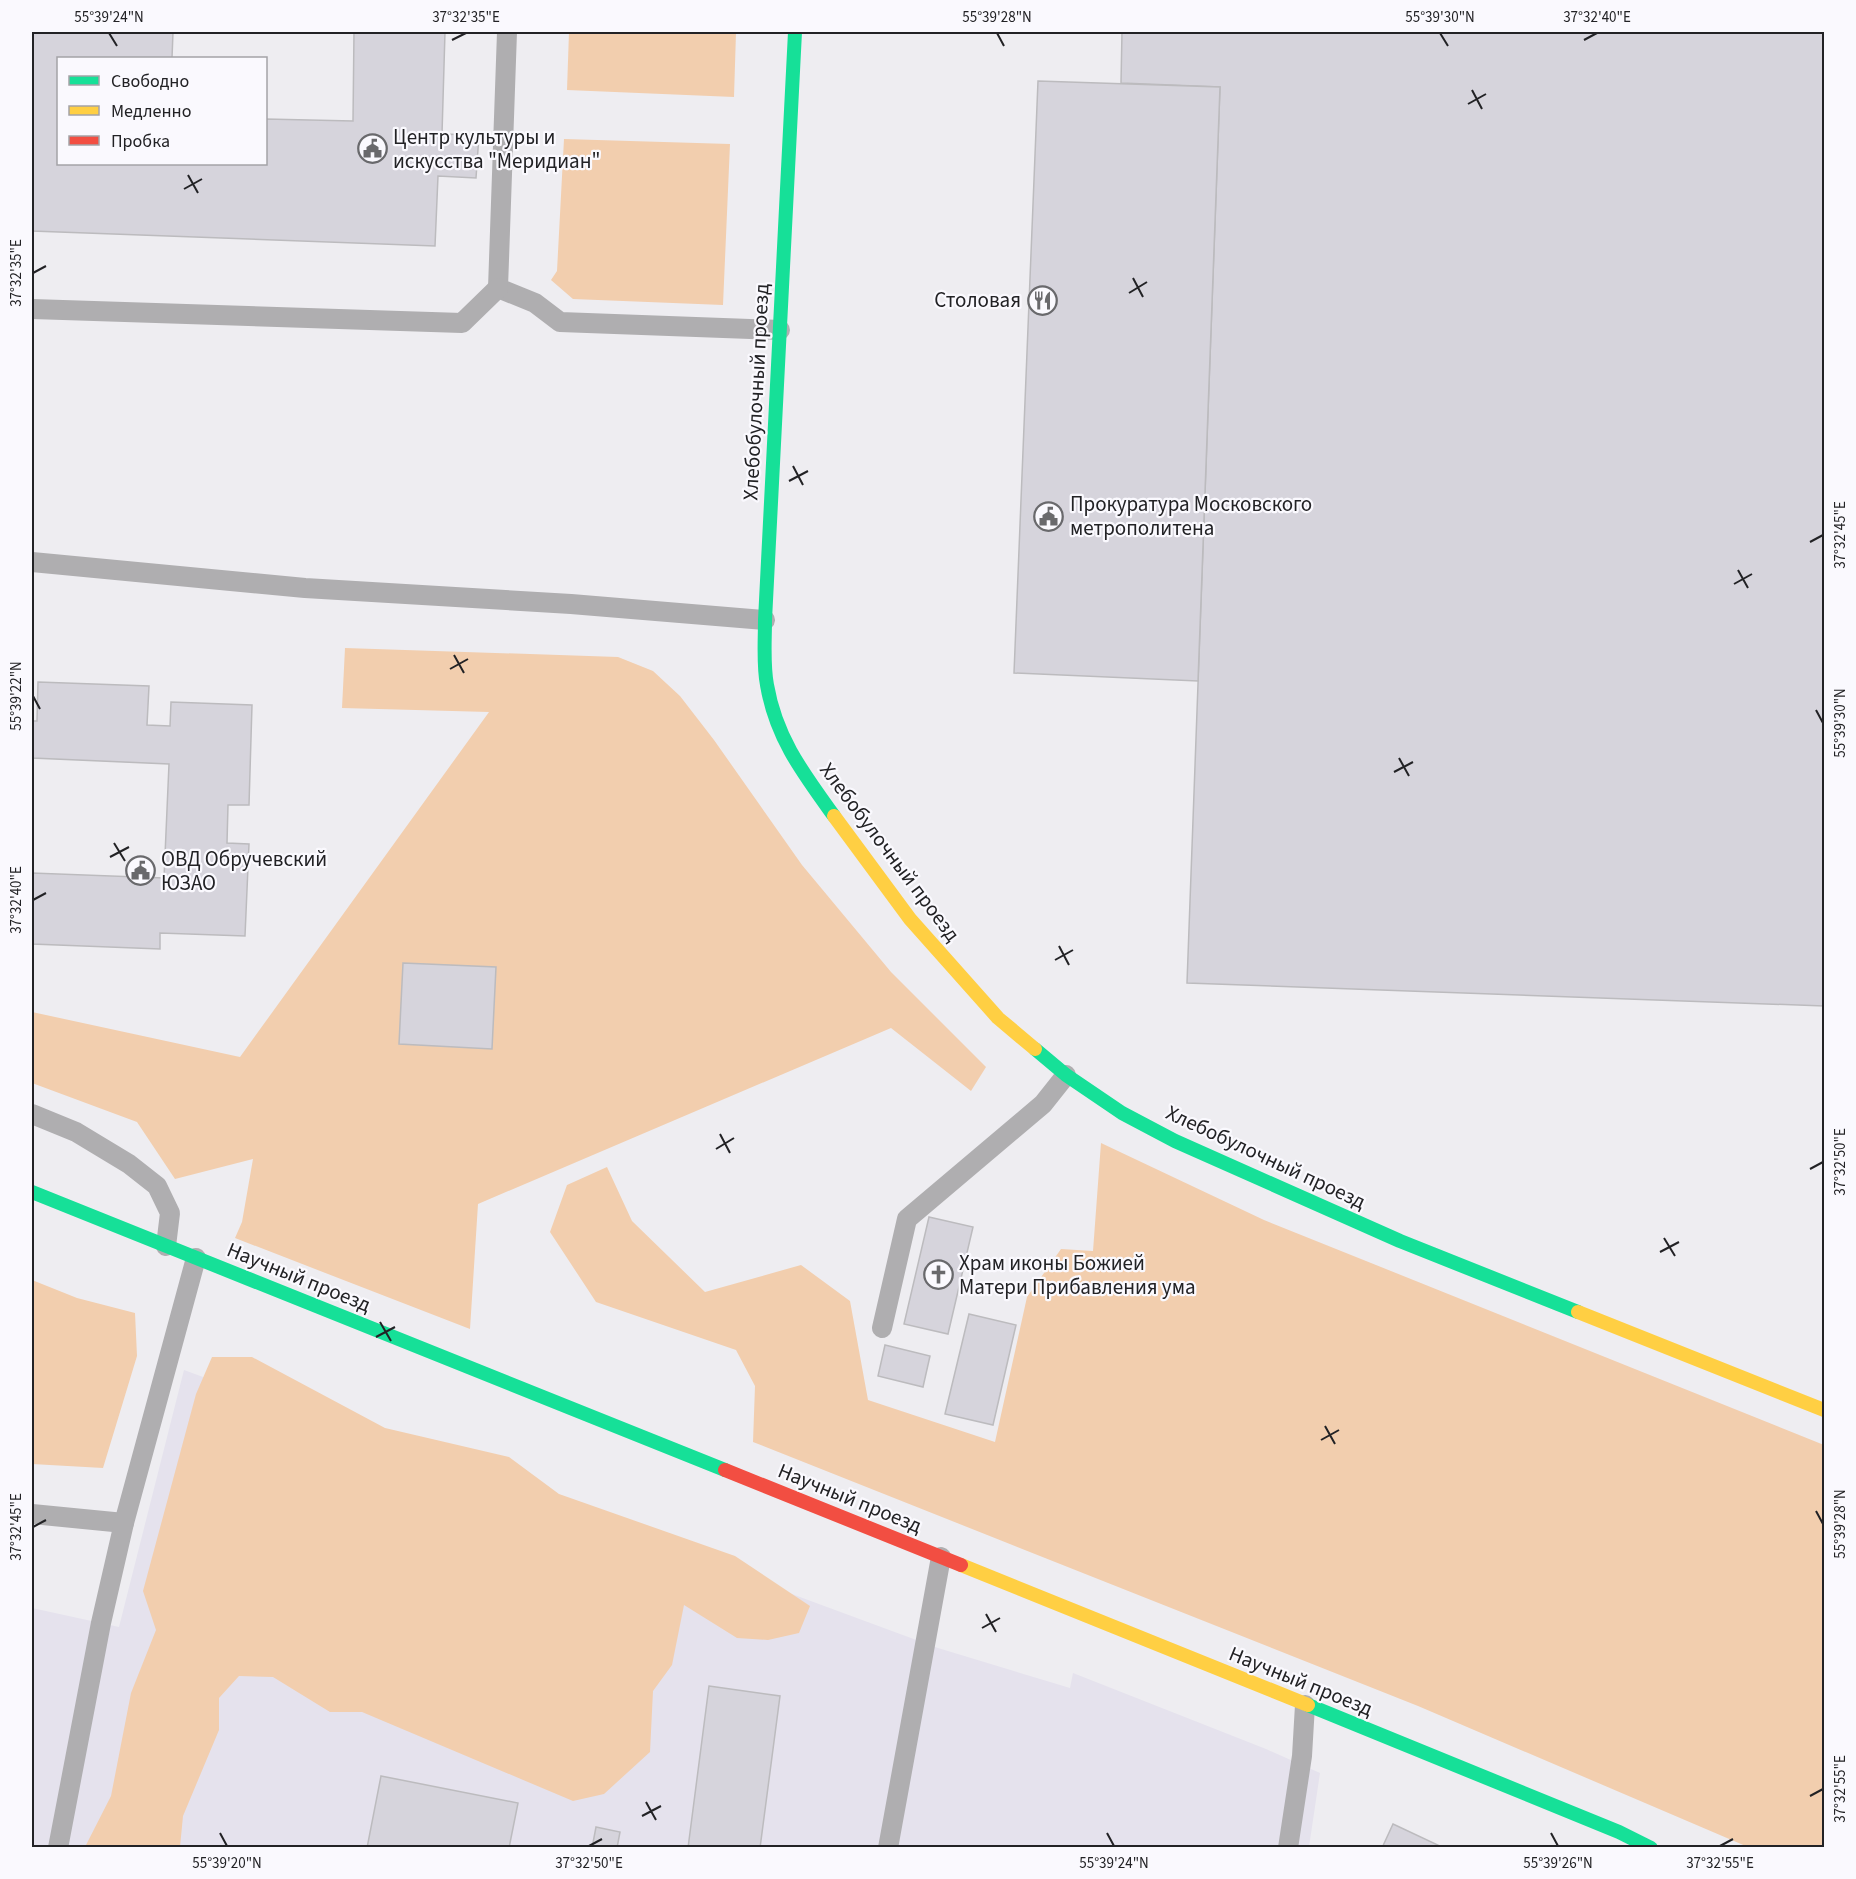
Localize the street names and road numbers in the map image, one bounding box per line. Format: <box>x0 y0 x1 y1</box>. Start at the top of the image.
street label: Хлебобулочный проезд <box>735 283 777 501</box>
street label: Хлебобулочный проезд <box>813 756 967 948</box>
street label: Хлебобулочный проезд <box>1161 1098 1371 1216</box>
street label: Научный проезд <box>223 1234 375 1320</box>
street label: Научный проезд <box>774 1455 926 1541</box>
street label: Научный проезд <box>1225 1638 1377 1724</box>

